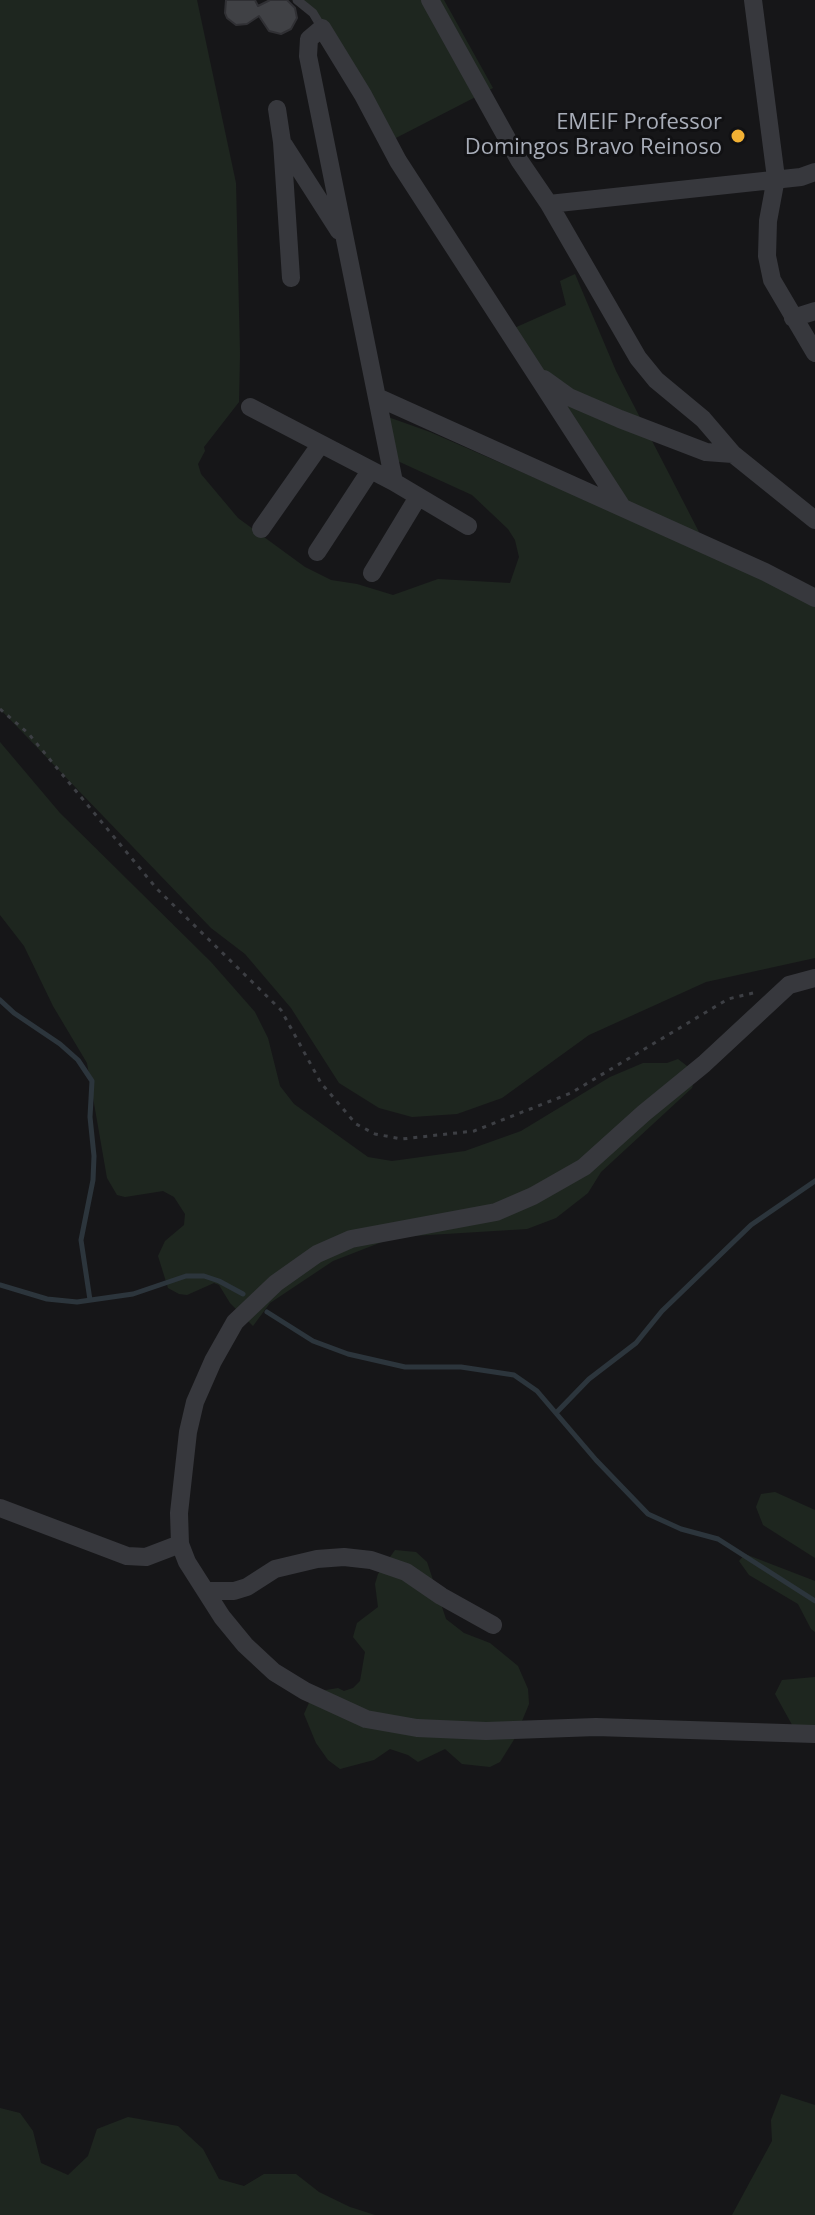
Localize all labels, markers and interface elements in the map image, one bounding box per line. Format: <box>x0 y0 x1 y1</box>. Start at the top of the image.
place label: EMEIF Professor Domingos Bravo Reinoso <box>465 110 722 162</box>
marker: EMEIF Professor Domingos Bravo Reinoso <box>729 127 747 145</box>

